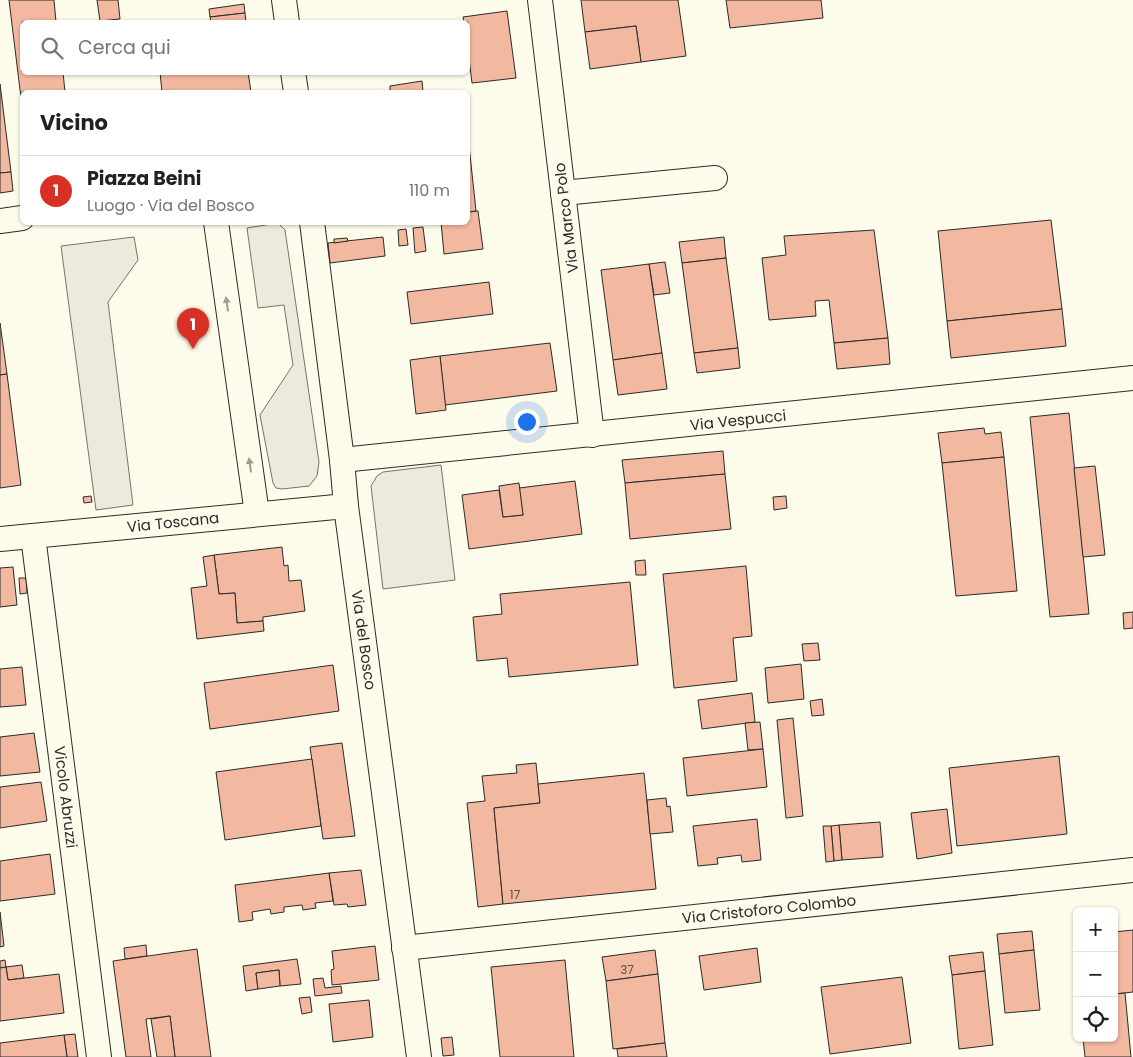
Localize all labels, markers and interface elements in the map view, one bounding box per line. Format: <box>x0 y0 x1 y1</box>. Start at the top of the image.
search box <box>20 20 470 75</box>
icon: search <box>38 34 66 62</box>
text: Cerca qui <box>78 34 171 61</box>
text: Vicino <box>40 108 108 137</box>
street label: Via Marco Polo <box>549 162 583 274</box>
text: Piazza Beini <box>87 165 201 192</box>
text: 1 <box>53 179 59 202</box>
text: 110 m <box>409 179 450 202</box>
text: Luogo · Via del Bosco <box>87 194 255 217</box>
one-way arrow <box>223 296 231 312</box>
pin: 1 <box>177 308 209 349</box>
street label: Via Vespucci <box>689 404 787 436</box>
your location <box>514 409 540 435</box>
one-way arrow <box>246 457 254 473</box>
street label: Via Toscana <box>126 507 220 537</box>
street label: Via del Bosco <box>347 589 381 691</box>
street label: Vicolo Abruzzi <box>49 745 83 849</box>
house number: 17 <box>510 886 521 903</box>
street label: Via Cristoforo Colombo <box>681 889 857 929</box>
map controls <box>1073 907 1118 1042</box>
button: + <box>1073 907 1118 952</box>
button: − <box>1073 952 1118 997</box>
house number: 37 <box>620 961 634 978</box>
button: locate <box>1073 997 1118 1042</box>

